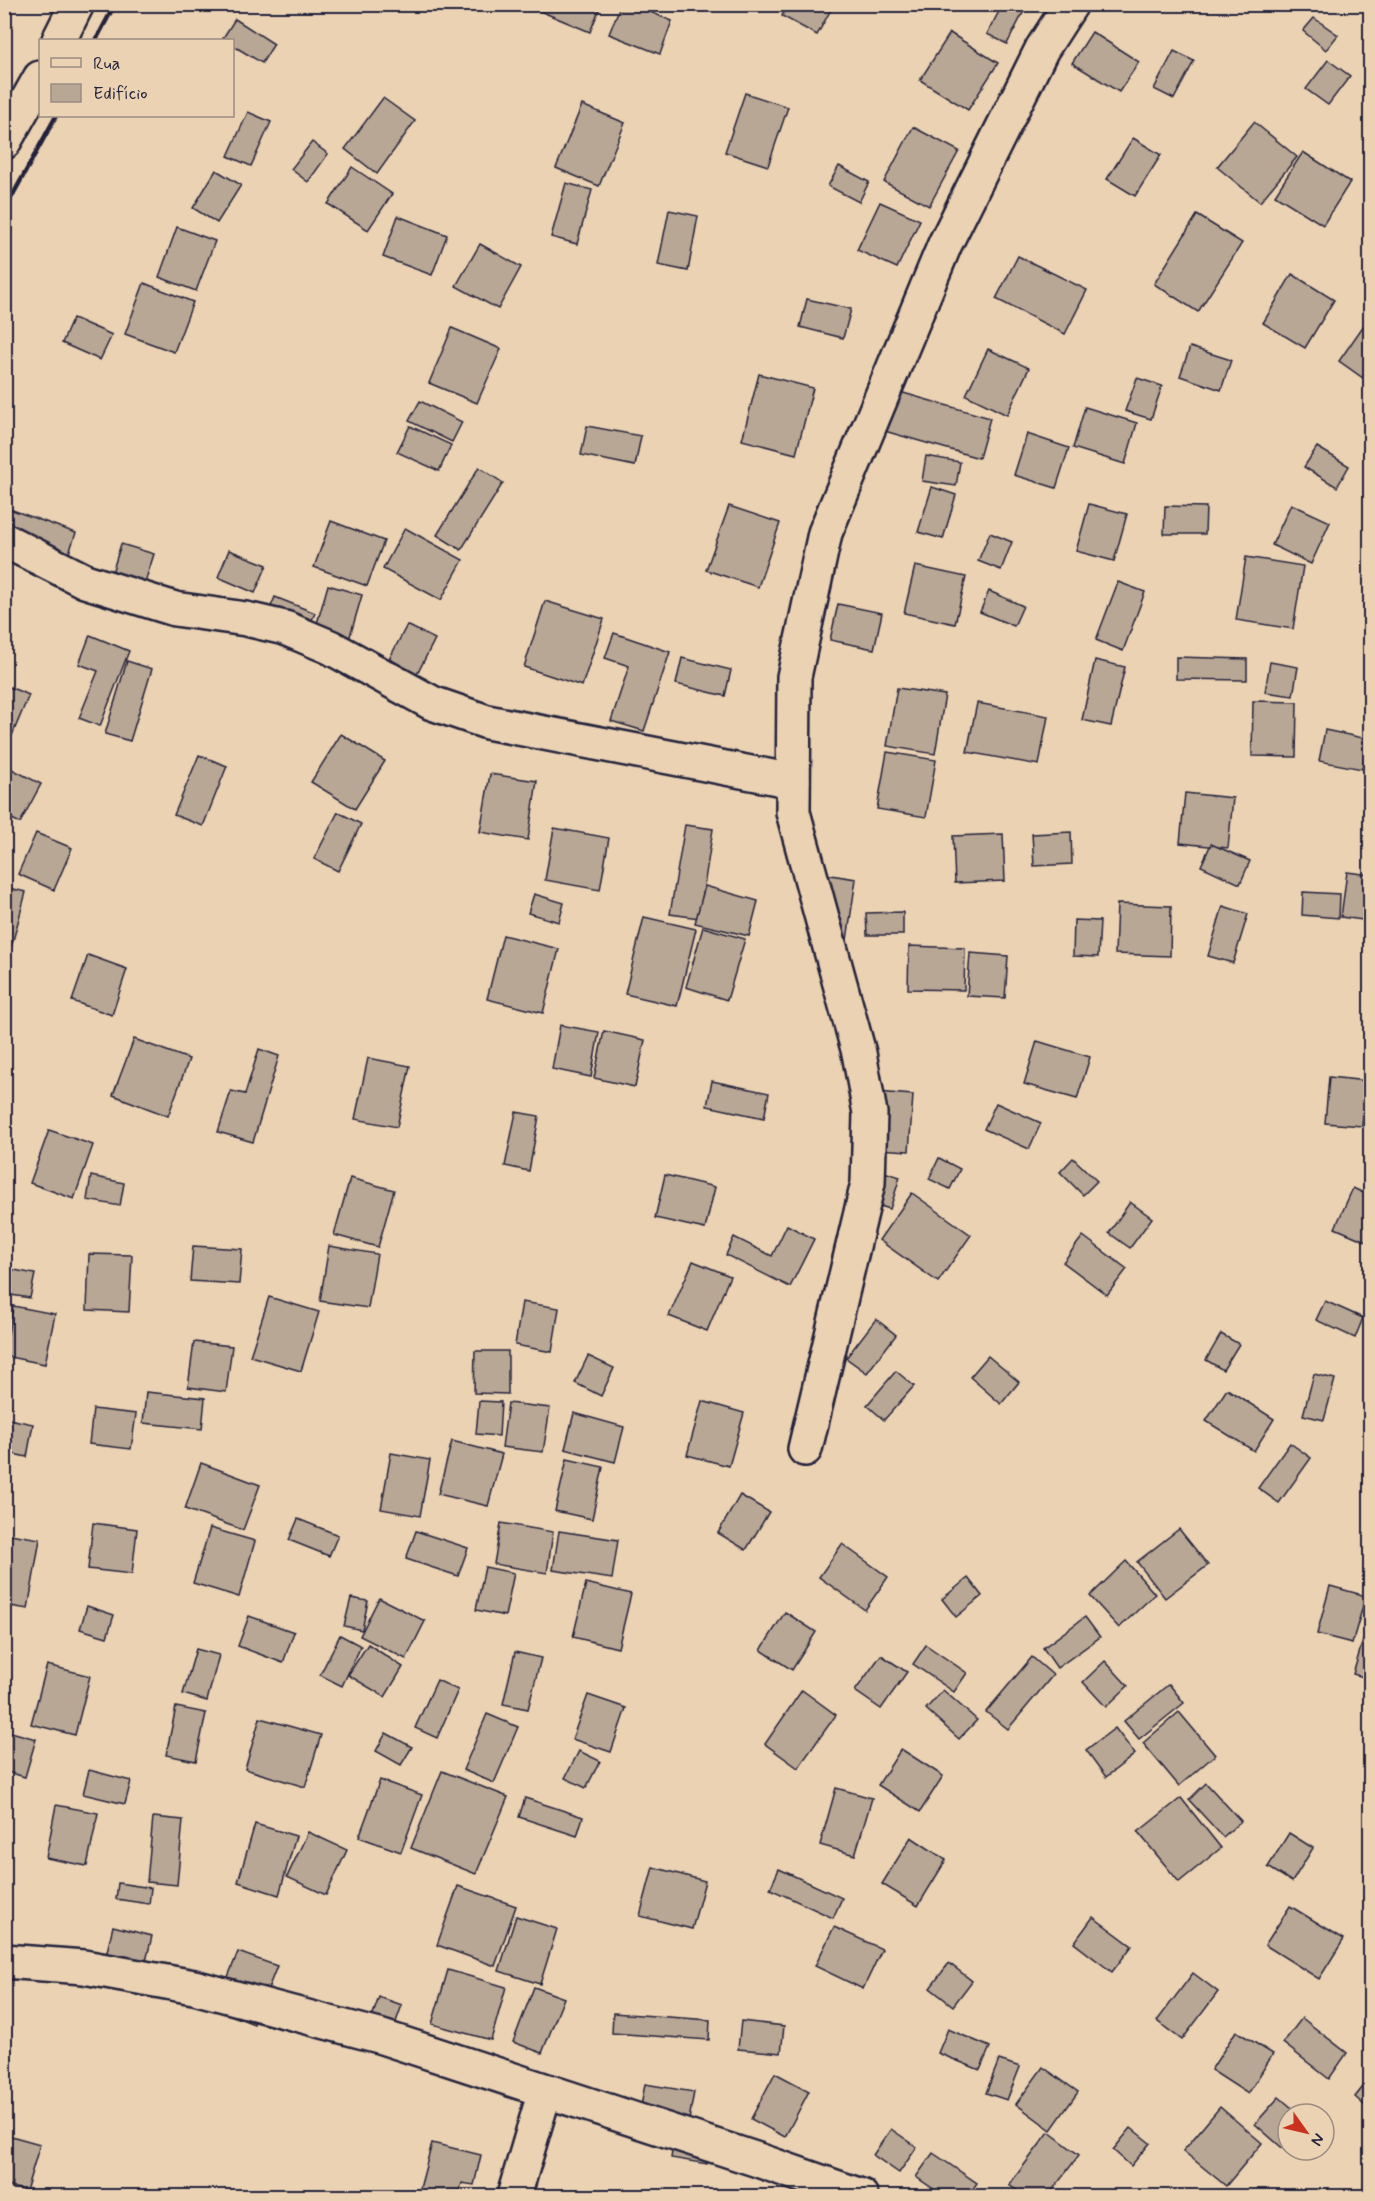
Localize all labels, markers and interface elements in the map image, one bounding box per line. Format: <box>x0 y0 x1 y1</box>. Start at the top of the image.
legend <box>39 39 234 117</box>
text: Rua <box>93 52 120 76</box>
text: Edifício <box>93 82 148 106</box>
north arrow <box>1276 2102 1336 2162</box>
text: N <box>1306 2129 1329 2150</box>

